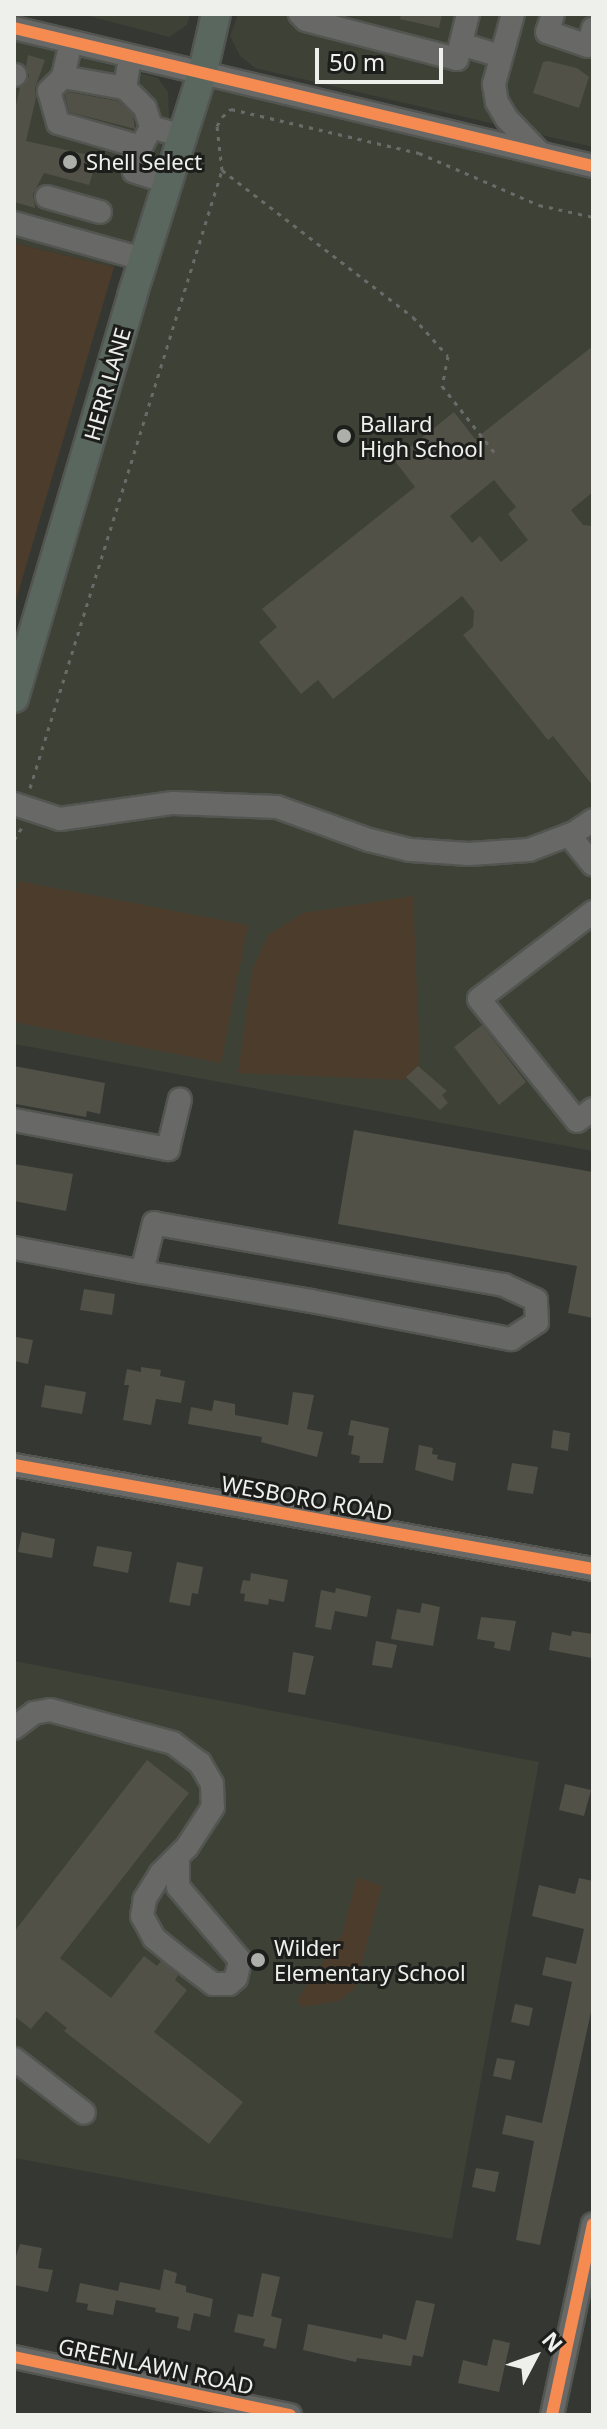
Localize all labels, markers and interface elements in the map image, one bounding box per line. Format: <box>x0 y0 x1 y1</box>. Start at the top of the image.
scale bar <box>319 32 447 82</box>
text: 50 m <box>329 45 385 78</box>
place label: Shell Select <box>86 149 202 175</box>
marker: Shell Select <box>61 153 79 171</box>
street label: HERR LANE <box>78 325 136 443</box>
place label: Ballard High School <box>360 410 483 462</box>
marker: Ballard High School <box>335 427 353 445</box>
street label: WESBORO ROAD <box>219 1470 395 1526</box>
place label: Wilder Elementary School <box>274 1934 466 1986</box>
marker: Wilder Elementary School <box>249 1951 267 1969</box>
north arrow <box>495 2317 575 2397</box>
text: N <box>536 2325 570 2358</box>
street label: GREENLAWN ROAD <box>56 2332 256 2400</box>

